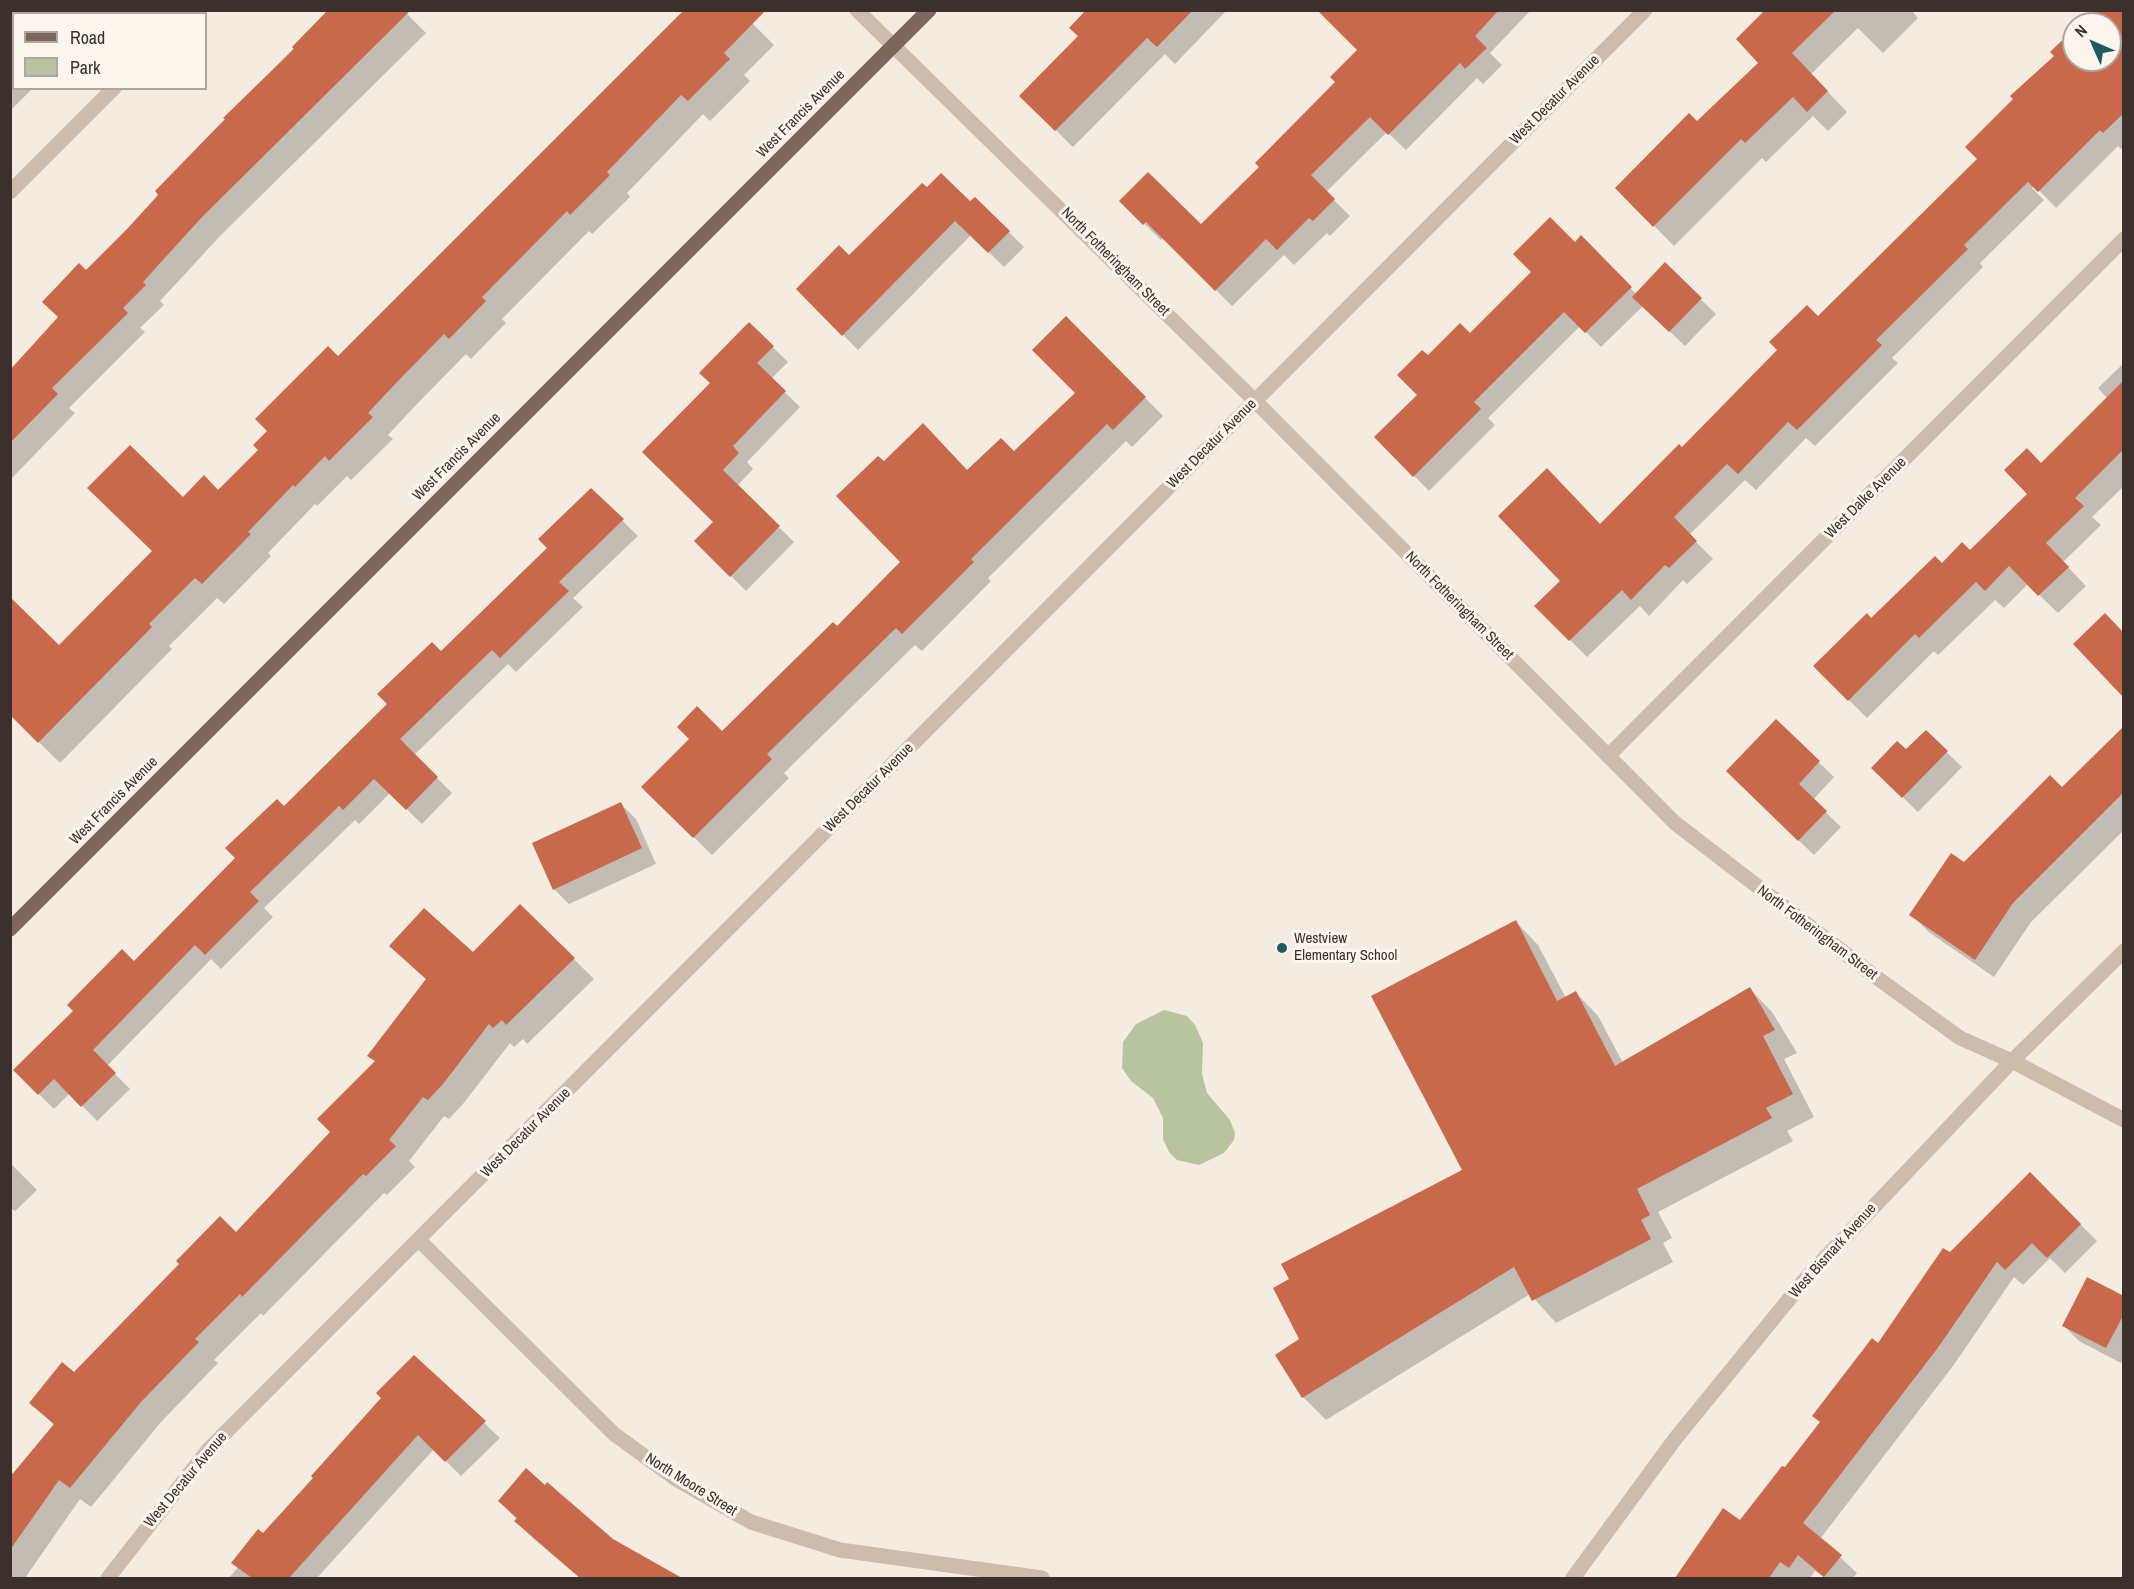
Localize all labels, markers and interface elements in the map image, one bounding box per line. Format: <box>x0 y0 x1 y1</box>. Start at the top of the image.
legend <box>12 12 207 90</box>
north arrow <box>2062 12 2122 72</box>
text: N <box>2070 20 2092 42</box>
text: Road <box>70 25 105 50</box>
street label: West Decatur Avenue <box>1506 51 1604 149</box>
text: Park <box>70 55 100 80</box>
street label: West Francis Avenue <box>753 66 849 162</box>
street label: North Fotheringham Street <box>1057 204 1173 320</box>
street label: West Decatur Avenue <box>1163 395 1261 493</box>
street label: West Francis Avenue <box>409 409 505 505</box>
street label: West Dalke Avenue <box>1822 454 1910 542</box>
street label: North Fotheringham Street <box>1401 548 1517 664</box>
street label: West Decatur Avenue <box>820 739 918 837</box>
street label: West Francis Avenue <box>66 753 162 849</box>
street label: North Fotheringham Street <box>1753 882 1881 984</box>
place label: Westview Elementary School <box>1294 930 1397 965</box>
marker: Westview Elementary School <box>1275 941 1289 955</box>
street label: West Decatur Avenue <box>477 1084 575 1182</box>
street label: West Bismark Avenue <box>1786 1200 1880 1302</box>
street label: West Decatur Avenue <box>141 1429 231 1531</box>
street label: North Moore Street <box>642 1450 740 1520</box>

